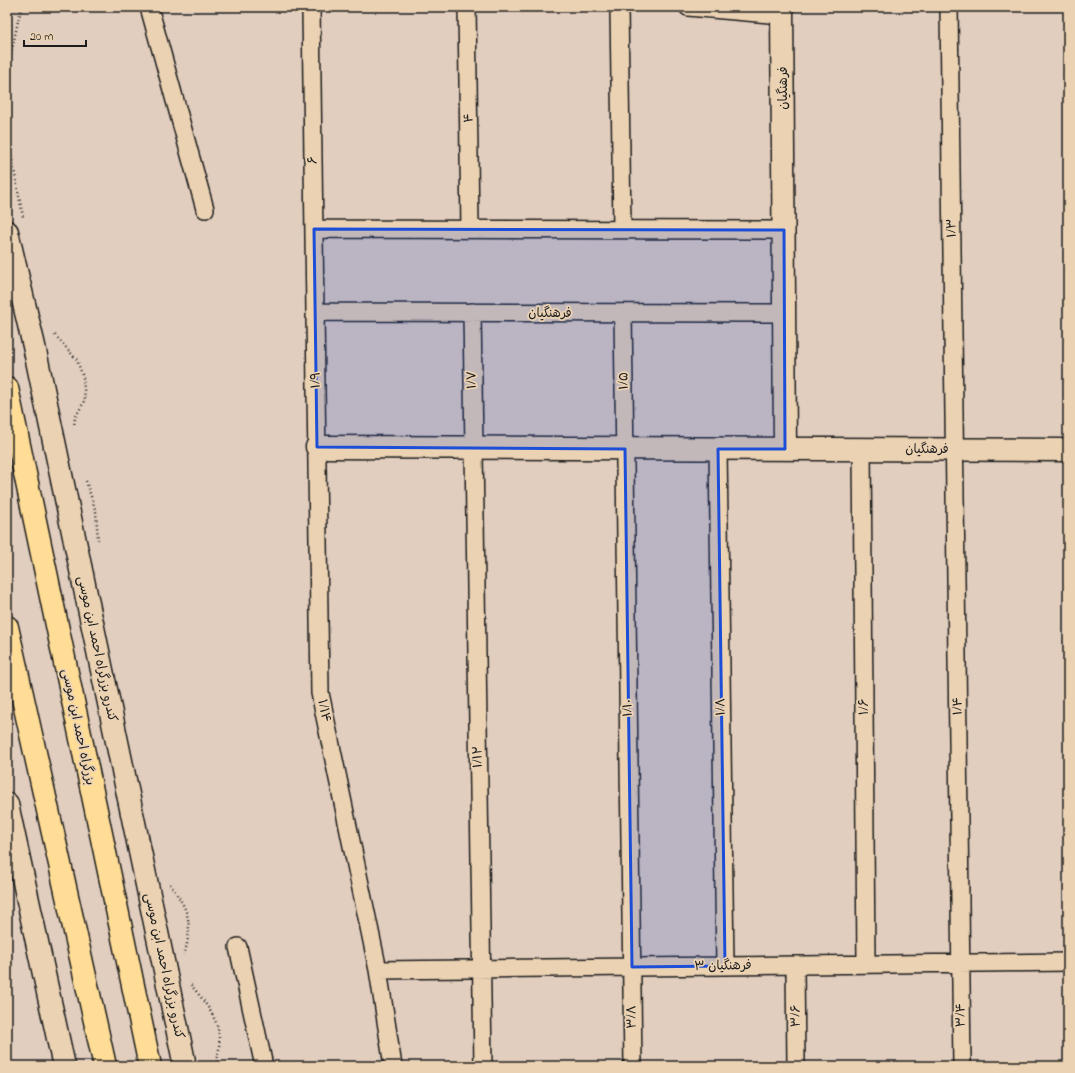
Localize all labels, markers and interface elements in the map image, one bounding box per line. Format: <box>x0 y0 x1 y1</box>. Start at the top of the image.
scale bar <box>24 22 86 48</box>
text: 20 m <box>30 28 53 46</box>
street label: فرهنگیان <box>774 66 793 110</box>
street label: ۴ <box>459 113 479 123</box>
street label: ۶ <box>303 156 323 164</box>
street label: ۱/۳ <box>942 218 962 238</box>
street label: فرهنگیان <box>528 304 572 323</box>
street label: ۱/۹ <box>306 371 326 389</box>
street label: ۱/۷ <box>462 371 482 389</box>
street label: ۱/۵ <box>614 372 634 390</box>
street label: فرهنگیان <box>905 440 949 459</box>
street label: کندرو بزرگراه احمد ابن موسی <box>72 574 122 724</box>
street label: بزرگراه احمد ابن موسی <box>56 667 100 787</box>
street label: ۱/۴ <box>948 697 968 715</box>
street label: ۱/۱۴ <box>312 698 336 724</box>
street label: ۱/۸ <box>711 698 731 716</box>
street label: ۱/۱۰ <box>618 699 638 717</box>
street label: ۱/۶ <box>855 699 874 715</box>
street label: ۱/۱۲ <box>468 746 488 768</box>
street label: کندرو بزرگراه احمد ابن موسی <box>139 891 189 1041</box>
street label: فرهنگیان ۳ <box>694 956 752 976</box>
street label: ۳/۴ <box>951 1003 971 1027</box>
street label: ۳/۶ <box>786 1004 806 1027</box>
street label: ۳/۸ <box>622 1005 642 1029</box>

